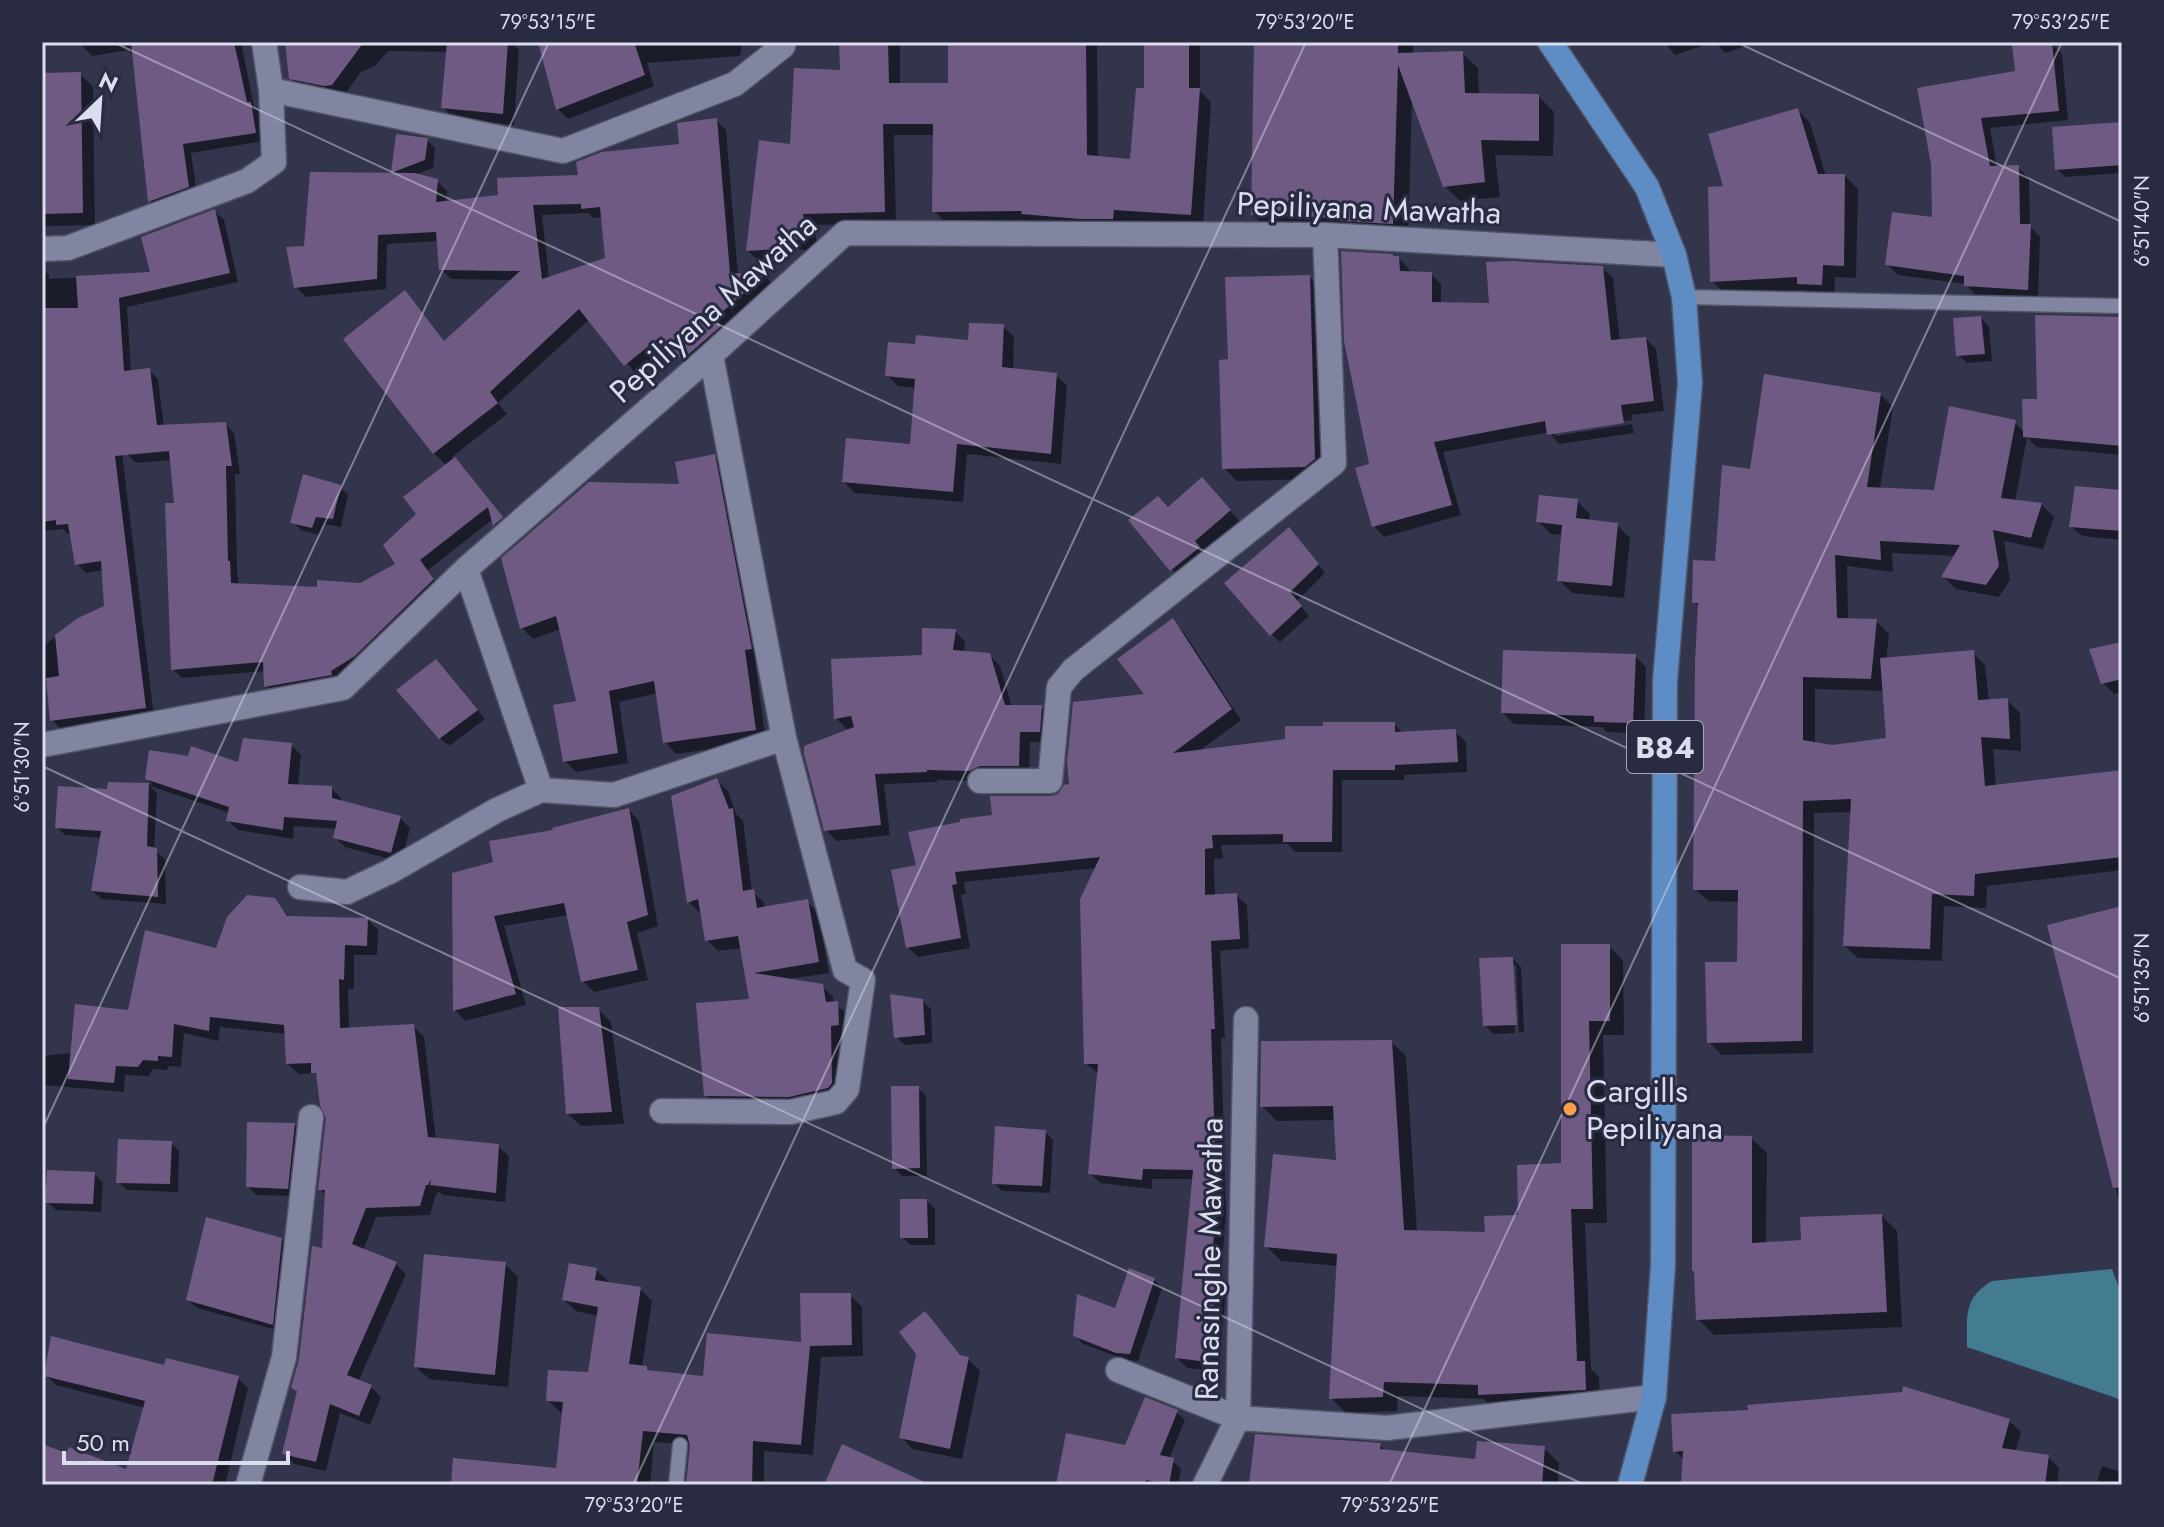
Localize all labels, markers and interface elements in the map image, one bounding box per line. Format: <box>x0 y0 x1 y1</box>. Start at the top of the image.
text: 79°53'15"E <box>500 8 596 37</box>
text: 79°53'20"E <box>1255 8 1355 37</box>
text: 79°53'25"E <box>2012 8 2110 37</box>
north arrow <box>60 60 140 140</box>
text: N <box>94 64 123 100</box>
text: 6°51'40"N <box>2128 175 2157 267</box>
street label: Pepiliyana Mawatha <box>1236 180 1502 236</box>
street label: Pepiliyana Mawatha <box>599 202 827 414</box>
road number: B84 <box>1627 721 1703 773</box>
text: 6°51'30"N <box>8 722 37 812</box>
text: 6°51'35"N <box>2128 933 2157 1023</box>
place label: Cargills Pepiliyana <box>1586 1068 1723 1151</box>
marker: Cargills Pepiliyana <box>1561 1100 1579 1118</box>
street label: Ranasinghe Mawatha <box>1184 1117 1234 1401</box>
scale bar <box>64 1415 288 1465</box>
text: 50 m <box>76 1425 130 1460</box>
text: 79°53'20"E <box>584 1491 684 1520</box>
text: 79°53'25"E <box>1341 1491 1439 1520</box>

